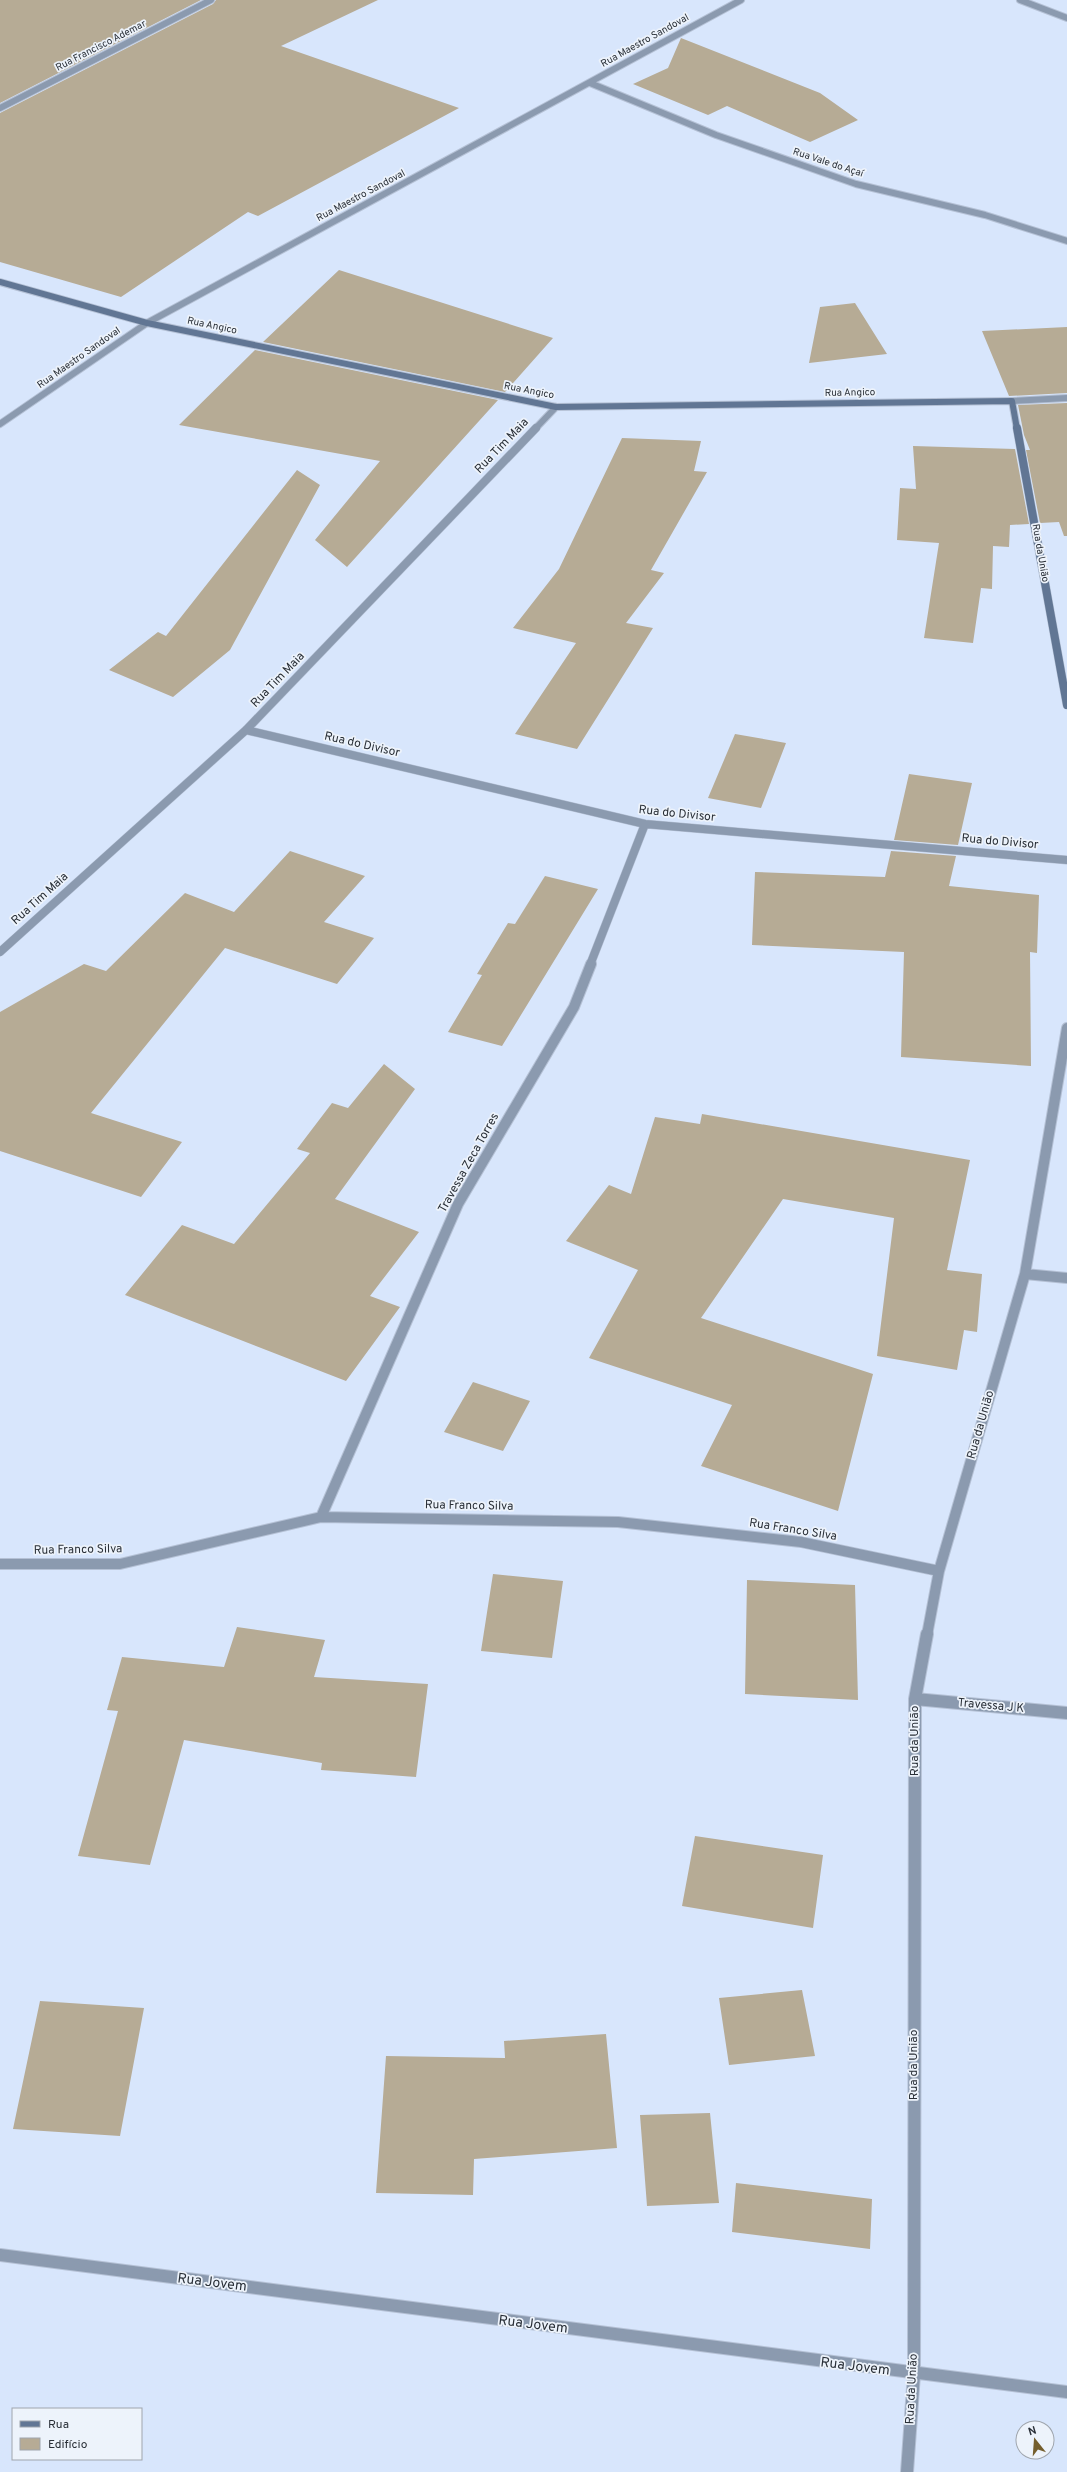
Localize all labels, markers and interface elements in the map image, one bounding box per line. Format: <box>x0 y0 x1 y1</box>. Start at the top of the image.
street label: Rua Maestro Sandoval <box>599 11 691 71</box>
street label: Rua Francisco Ademar <box>54 17 149 74</box>
street label: Rua Vale do Açaí <box>791 145 866 181</box>
street label: Rua Maestro Sandoval <box>314 167 408 225</box>
street label: Rua Angico <box>186 314 239 338</box>
street label: Rua Maestro Sandoval <box>35 324 123 392</box>
street label: Rua Angico <box>503 380 556 402</box>
street label: Rua Angico <box>824 386 876 400</box>
street label: Rua Tim Maia <box>471 415 533 477</box>
street label: Rua da União <box>1028 523 1052 584</box>
street label: Rua Tim Maia <box>247 649 309 711</box>
street label: Rua do Divisor <box>323 729 402 762</box>
street label: Rua do Divisor <box>638 802 717 826</box>
street label: Rua do Divisor <box>961 831 1040 853</box>
street label: Rua Tim Maia <box>8 869 72 929</box>
street label: Travessa Zeca Torres <box>435 1110 503 1216</box>
street label: Rua da União <box>964 1389 999 1461</box>
street label: Rua Franco Silva <box>425 1497 513 1515</box>
street label: Rua Franco Silva <box>748 1515 838 1545</box>
street label: Rua Franco Silva <box>34 1541 122 1559</box>
street label: Travessa J K <box>957 1695 1025 1717</box>
street label: Rua da União <box>907 1705 923 1776</box>
street label: Rua da União <box>906 2029 922 2100</box>
street label: Rua Jovem <box>176 2270 248 2296</box>
street label: Rua Jovem <box>497 2312 569 2338</box>
street label: Rua da União <box>902 2353 922 2425</box>
street label: Rua Jovem <box>819 2354 891 2380</box>
legend <box>12 2408 142 2460</box>
text: Rua <box>48 2417 69 2433</box>
north arrow <box>1015 2420 1055 2460</box>
text: N <box>1027 2424 1038 2439</box>
text: Edifício <box>48 2437 88 2453</box>

